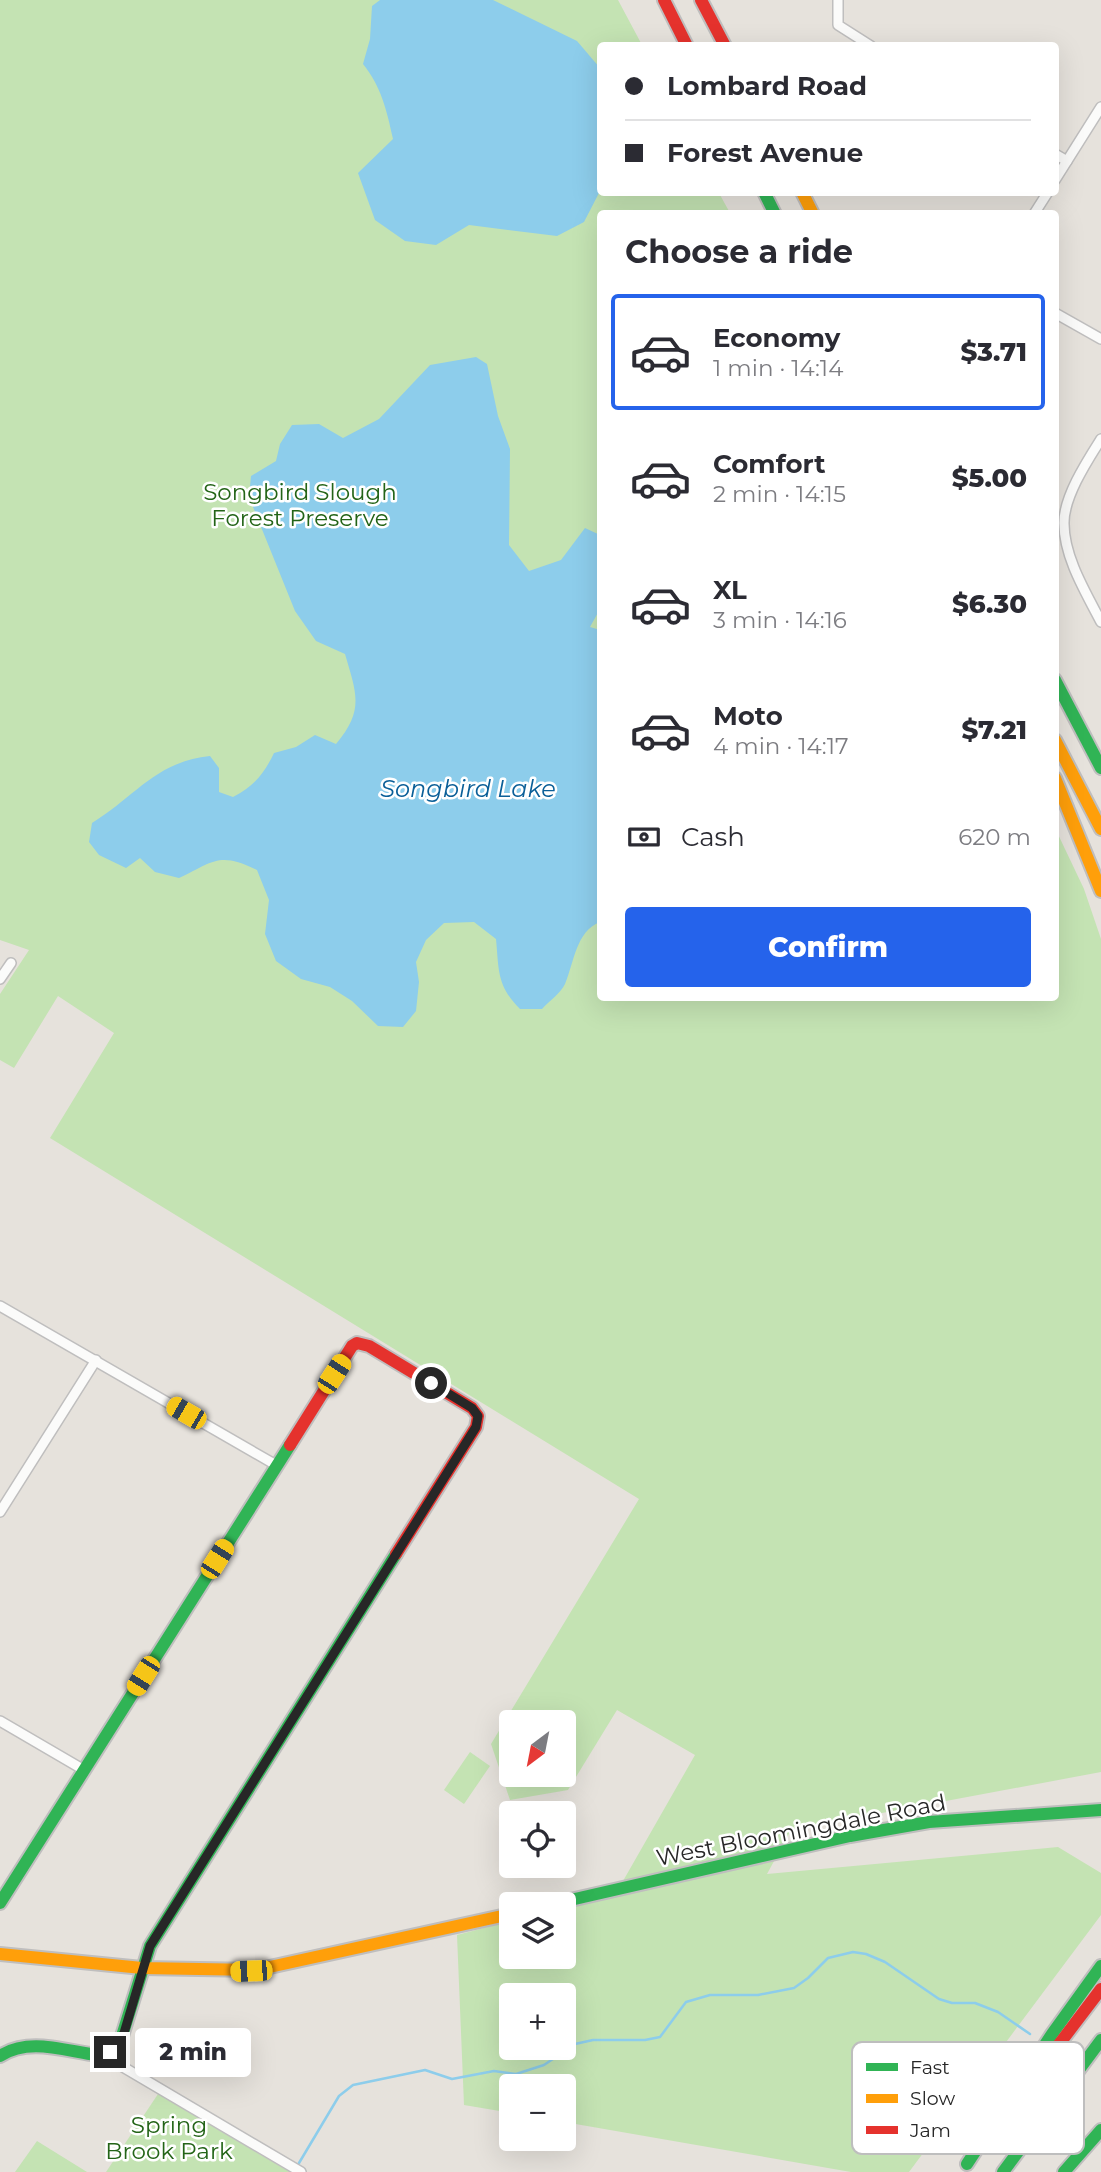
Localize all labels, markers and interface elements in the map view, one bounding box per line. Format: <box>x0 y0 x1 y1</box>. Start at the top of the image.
text: Lombard Road <box>667 70 867 102</box>
text: Forest Avenue <box>667 137 863 169</box>
text: Choose a ride <box>625 232 853 271</box>
icon: car <box>629 321 692 384</box>
text: Economy <box>713 322 840 354</box>
text: $3.71 <box>960 336 1027 368</box>
text: 1 min · 14:14 <box>713 354 843 382</box>
icon: car <box>629 447 692 510</box>
text: Comfort <box>713 448 825 480</box>
text: $5.00 <box>952 462 1027 494</box>
park label: Songbird Slough Forest Preserve <box>203 478 397 532</box>
text: 2 min · 14:15 <box>713 480 846 508</box>
icon: car <box>629 573 692 636</box>
text: XL <box>713 574 747 606</box>
text: $6.30 <box>952 588 1027 620</box>
text: 3 min · 14:16 <box>713 606 847 634</box>
icon: car <box>629 699 692 762</box>
text: Moto <box>713 700 783 732</box>
text: $7.21 <box>962 714 1027 746</box>
text: 4 min · 14:17 <box>713 732 849 760</box>
water label: Songbird Lake <box>380 774 556 803</box>
icon: cash <box>625 818 663 856</box>
text: Cash <box>681 821 745 853</box>
text: 620 m <box>958 823 1031 851</box>
button: Confirm <box>625 907 1031 987</box>
car <box>314 1351 355 1397</box>
route start <box>415 1367 447 1399</box>
car <box>163 1393 210 1433</box>
car <box>197 1536 238 1582</box>
car <box>123 1653 164 1699</box>
north arrow <box>499 1710 576 1787</box>
map controls <box>499 1710 576 2151</box>
street label: West Bloomingdale Road <box>654 1788 948 1872</box>
button: locate <box>499 1801 576 1878</box>
button: layers <box>499 1892 576 1969</box>
car <box>230 1960 273 1982</box>
button: + <box>499 1983 576 2060</box>
callout: 2 min <box>134 2028 250 2076</box>
route end <box>94 2036 126 2068</box>
text: 2 min <box>159 2038 227 2066</box>
legend <box>852 2042 1084 2154</box>
text: Fast <box>910 2056 950 2079</box>
button: − <box>499 2074 576 2151</box>
text: Slow <box>910 2087 955 2110</box>
park label: Spring Brook Park <box>105 2111 233 2165</box>
text: Jam <box>909 2119 951 2142</box>

